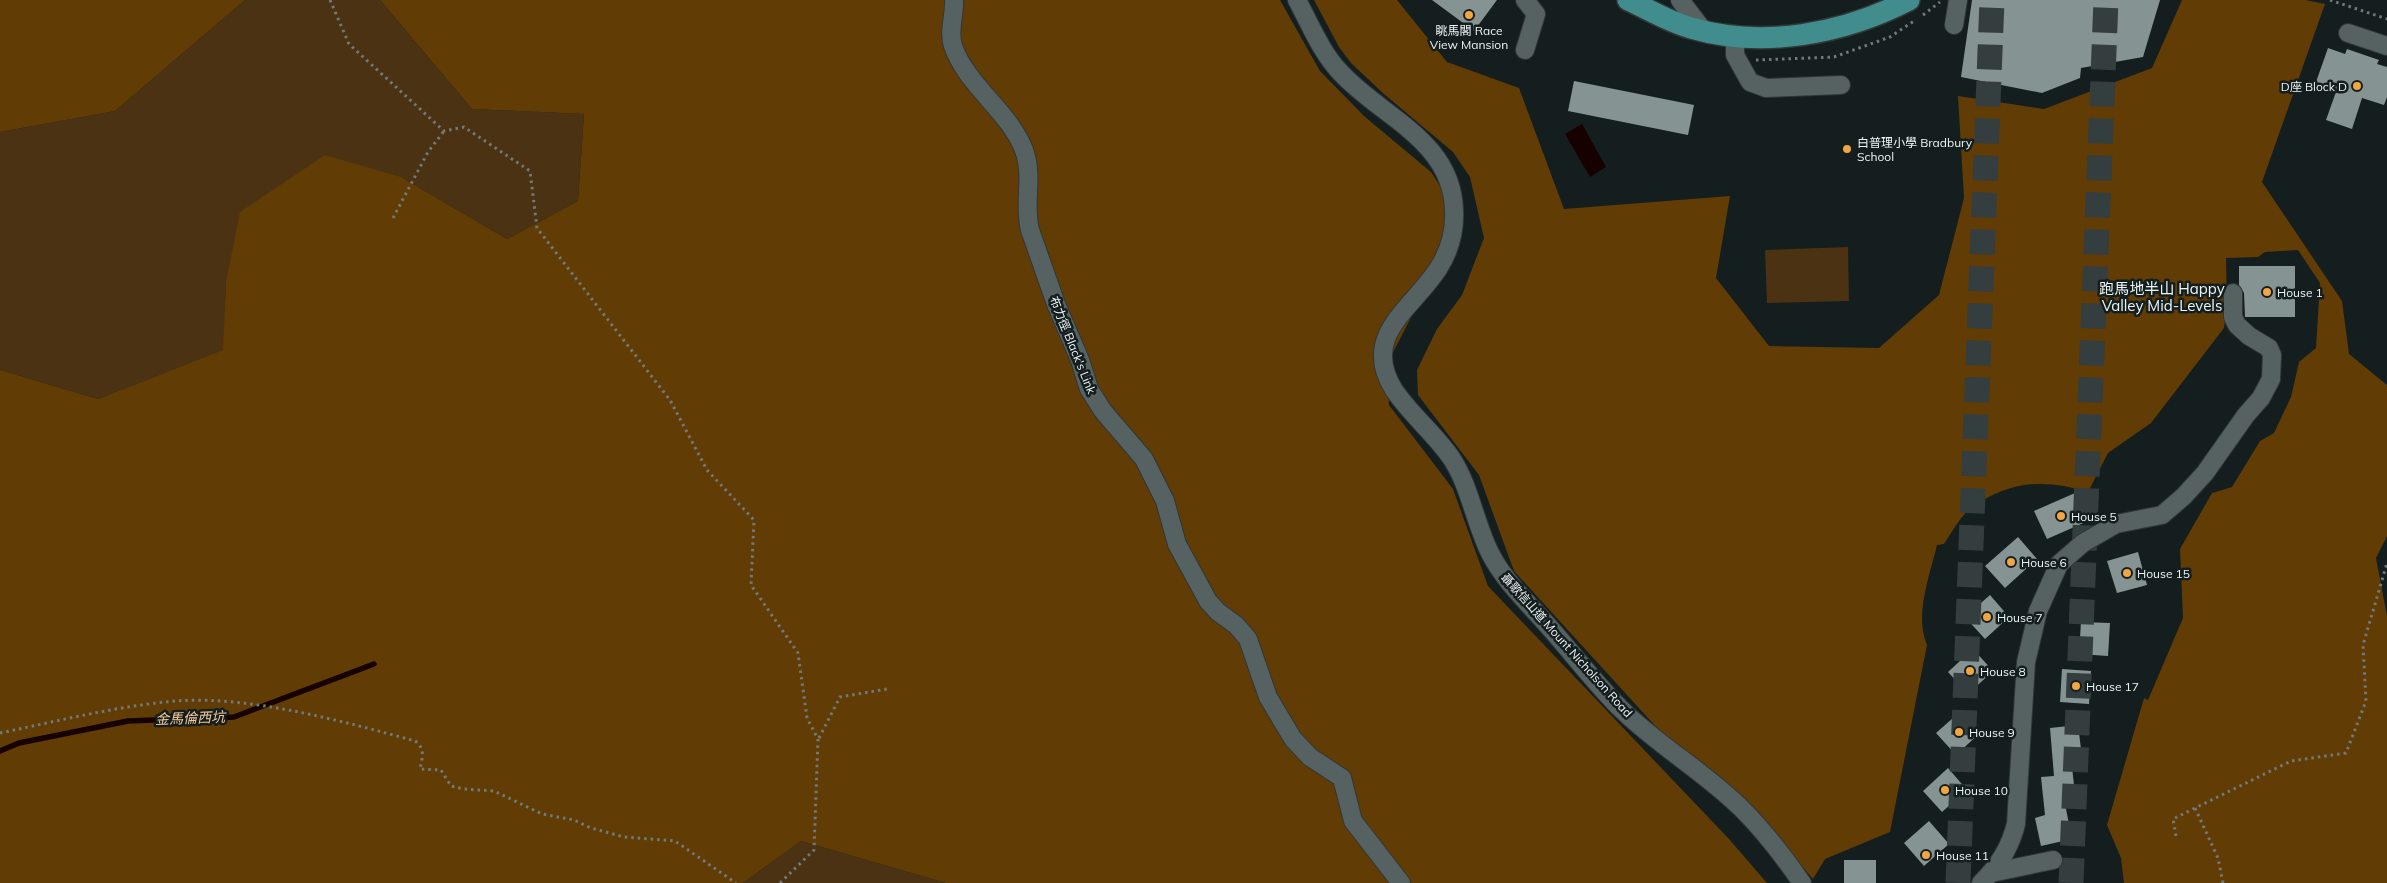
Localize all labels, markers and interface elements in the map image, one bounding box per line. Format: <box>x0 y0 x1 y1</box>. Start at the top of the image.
marker: 眺馬閣 Race View Mansion <box>1463 9 1475 21</box>
place label: 眺馬閣 Race View Mansion <box>1430 23 1508 52</box>
place label: D座 Block D <box>2281 79 2347 94</box>
marker: D座 Block D <box>2351 80 2363 92</box>
place label: 白普理小學 Bradbury School <box>1857 135 1973 164</box>
marker: 白普理小學 Bradbury School <box>1841 143 1853 155</box>
district label: 跑馬地半山 Happy Valley Mid-Levels <box>2099 279 2225 315</box>
place label: House 1 <box>2277 285 2323 300</box>
marker: House 1 <box>2261 286 2273 298</box>
street label: 布力徑 Black's Link <box>1047 294 1100 397</box>
place label: House 5 <box>2071 509 2117 524</box>
marker: House 5 <box>2055 510 2067 522</box>
place label: House 6 <box>2021 555 2067 570</box>
marker: House 6 <box>2005 556 2017 568</box>
place label: House 15 <box>2137 566 2190 581</box>
marker: House 15 <box>2121 567 2133 579</box>
street label: 聶歌信山道 Mount Nicholson Road <box>1498 570 1636 720</box>
place label: House 7 <box>1997 610 2043 625</box>
marker: House 7 <box>1981 611 1993 623</box>
place label: House 8 <box>1980 664 2026 679</box>
marker: House 8 <box>1964 665 1976 677</box>
place label: House 17 <box>2086 679 2139 694</box>
marker: House 17 <box>2070 680 2082 692</box>
water label: 金馬倫西坑 <box>155 708 227 728</box>
place label: House 9 <box>1969 725 2015 740</box>
marker: House 9 <box>1953 726 1965 738</box>
place label: House 10 <box>1955 783 2008 798</box>
marker: House 10 <box>1939 784 1951 796</box>
place label: House 11 <box>1936 848 1989 863</box>
marker: House 11 <box>1920 849 1932 861</box>

